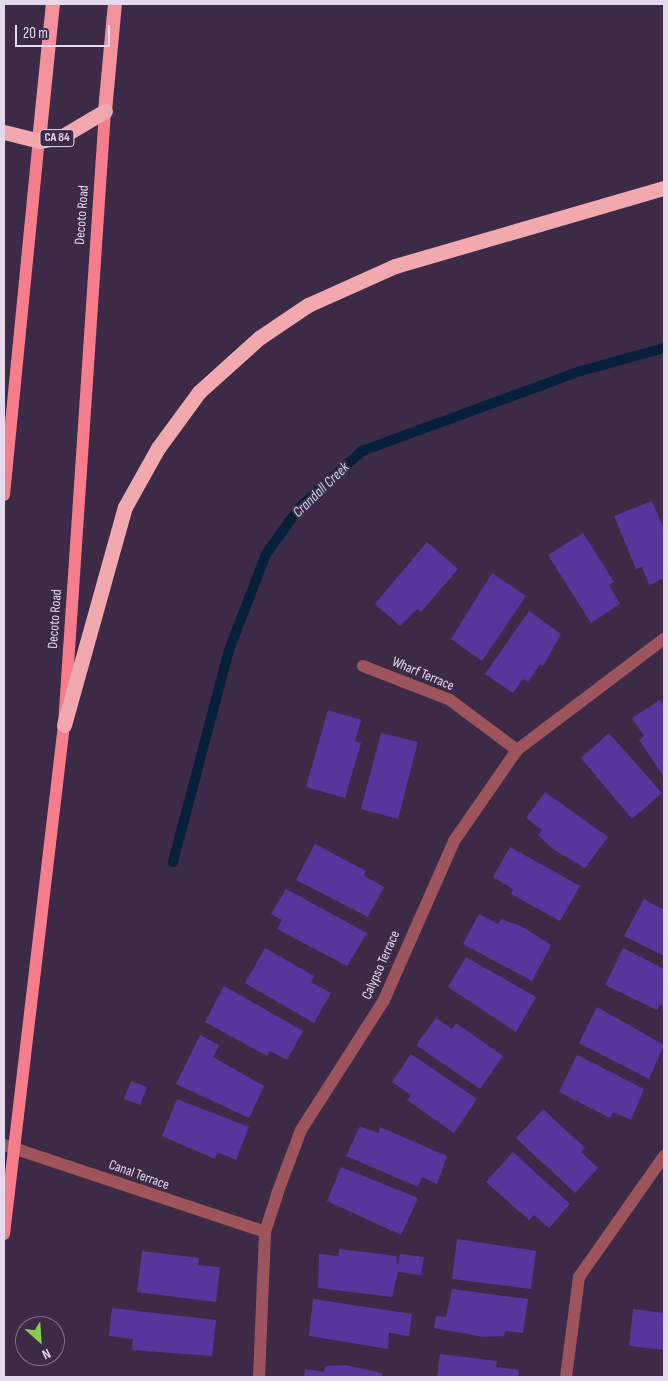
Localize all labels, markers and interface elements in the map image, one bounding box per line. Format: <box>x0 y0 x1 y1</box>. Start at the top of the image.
scale bar <box>18 15 112 47</box>
text: 20 m <box>23 24 48 43</box>
road number: CA 84 <box>38 128 76 148</box>
street label: Decoto Road <box>72 185 92 245</box>
water label: Crandall Creek <box>289 459 353 521</box>
street label: Decoto Road <box>45 589 65 649</box>
street label: Wharf Terrace <box>389 653 457 695</box>
street label: Calypso Terrace <box>358 928 404 1002</box>
street label: Canal Terrace <box>107 1156 171 1194</box>
north arrow <box>15 1316 65 1366</box>
text: N <box>39 1345 53 1363</box>

